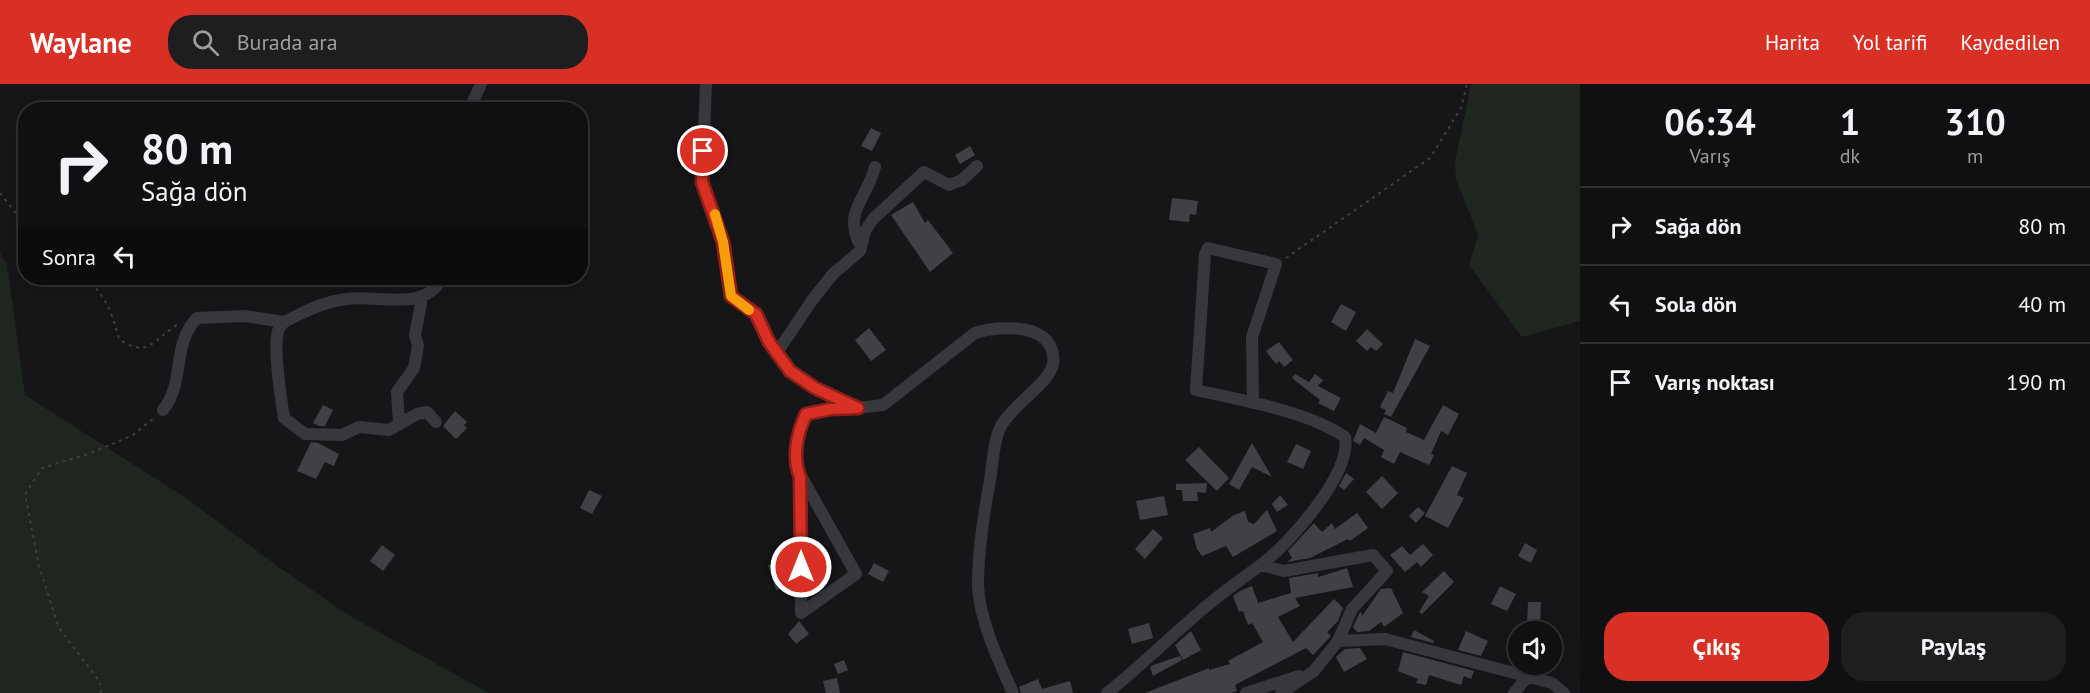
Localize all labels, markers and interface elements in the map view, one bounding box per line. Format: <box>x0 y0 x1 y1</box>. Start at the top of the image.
search box <box>168 15 588 69</box>
text: Waylane <box>30 24 132 61</box>
icon: search <box>189 26 222 59</box>
text: Burada ara <box>237 28 338 56</box>
text: Harita <box>1765 29 1820 56</box>
text: Yol tarifi <box>1853 29 1927 56</box>
text: Kaydedilen <box>1960 29 2060 56</box>
text: 06:34 <box>1664 98 1756 145</box>
text: 1 <box>1840 98 1860 145</box>
text: 310 <box>1944 98 2006 145</box>
text: 80 m <box>141 121 233 176</box>
pin <box>677 125 728 176</box>
icon: right <box>42 126 120 204</box>
icon: arrive <box>686 134 719 167</box>
text: Varış <box>1689 143 1730 169</box>
text: dk <box>1840 143 1860 169</box>
text: m <box>1967 143 1983 169</box>
text: Sağa dön <box>141 174 248 208</box>
icon: right <box>1604 210 1637 243</box>
text: Sağa dön <box>1655 212 1742 240</box>
text: 80 m <box>2018 212 2066 240</box>
icon: left <box>108 240 141 273</box>
text: Sonra <box>42 243 96 271</box>
icon: left <box>1604 288 1637 321</box>
text: Sola dön <box>1655 290 1737 318</box>
text: 40 m <box>2018 290 2066 318</box>
icon: arrive <box>1604 366 1637 399</box>
text: Varış noktası <box>1655 368 1775 396</box>
text: 190 m <box>2006 368 2066 396</box>
position arrow <box>769 535 833 599</box>
button: Çıkış <box>1604 612 1829 681</box>
button: Paylaş <box>1841 612 2066 681</box>
map controls <box>1508 621 1562 675</box>
button: sound <box>1508 621 1562 675</box>

